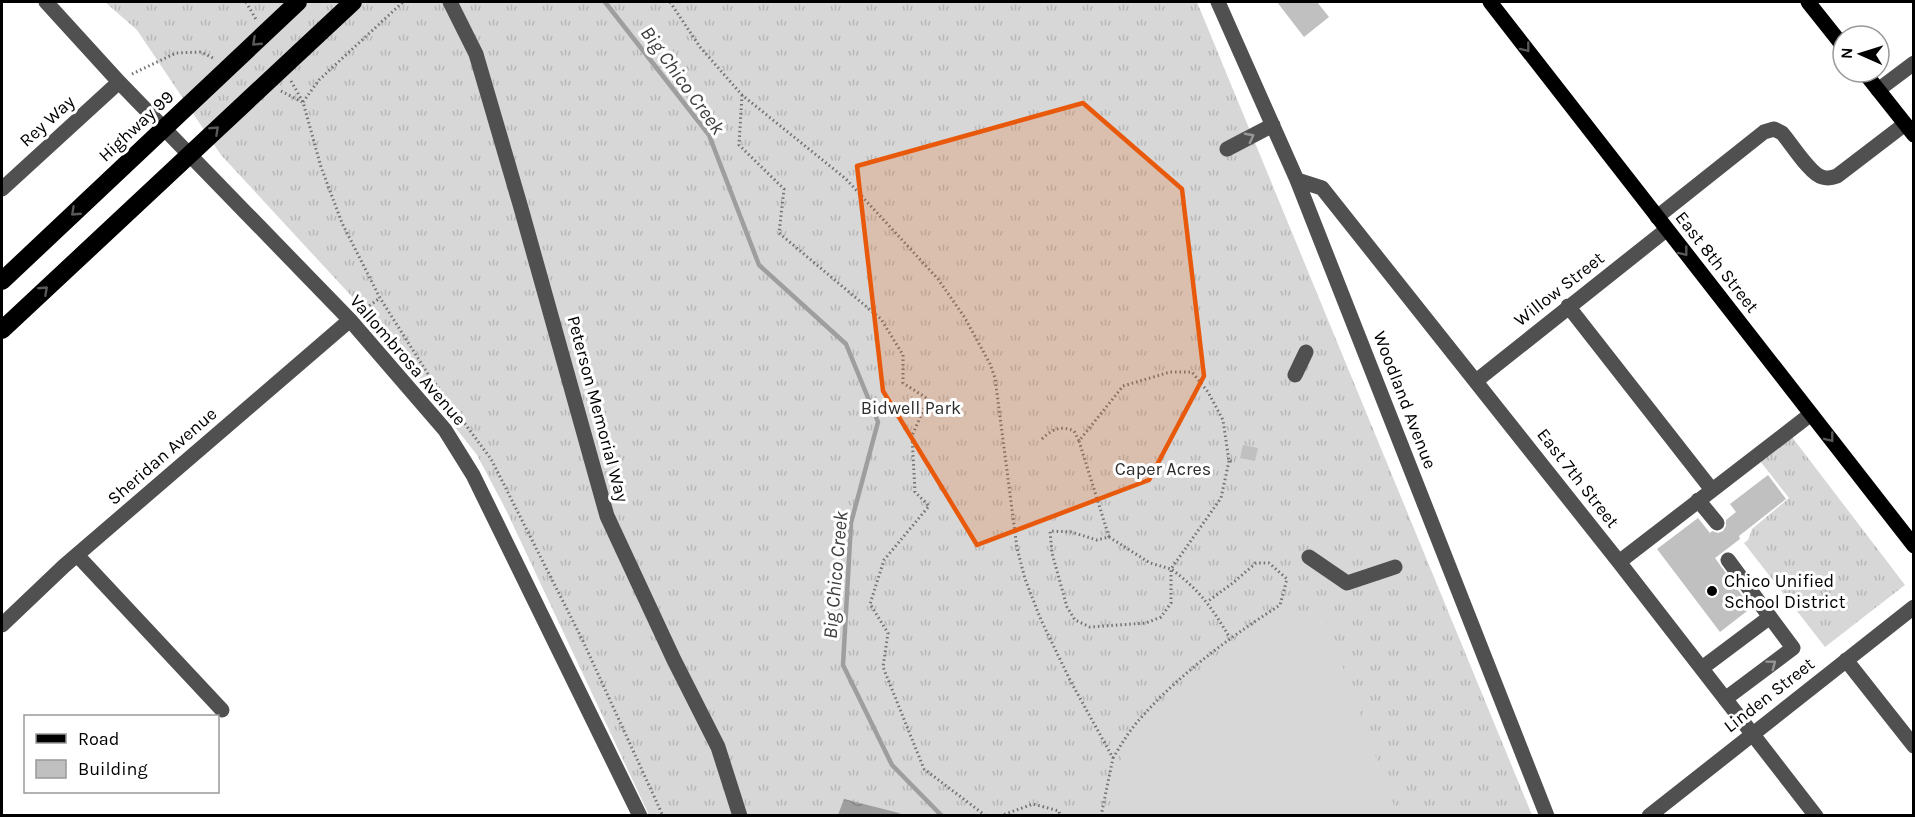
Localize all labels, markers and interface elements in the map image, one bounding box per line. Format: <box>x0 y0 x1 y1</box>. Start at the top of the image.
water label: Big Chico Creek <box>636 22 730 140</box>
north arrow <box>1831 24 1891 84</box>
one-way arrow <box>252 34 263 45</box>
one-way arrow <box>1518 41 1529 52</box>
text: N <box>1837 47 1856 59</box>
street label: Highway 99 <box>94 86 178 166</box>
street label: Rey Way <box>15 90 80 152</box>
one-way arrow <box>208 126 219 137</box>
one-way arrow <box>1244 133 1254 144</box>
one-way arrow <box>71 205 82 216</box>
street label: East 8th Street <box>1670 207 1764 317</box>
one-way arrow <box>1676 245 1687 256</box>
street label: Willow Street <box>1510 247 1609 331</box>
one-way arrow <box>37 286 48 297</box>
street label: Vallombrosa Avenue <box>345 290 471 430</box>
street label: Peterson Memorial Way <box>562 313 634 505</box>
street label: Woodland Avenue <box>1369 328 1441 472</box>
park label: Bidwell Park <box>861 397 961 419</box>
street label: Sheridan Avenue <box>103 402 221 510</box>
street label: East 7th Street <box>1532 424 1624 532</box>
one-way arrow <box>1823 431 1834 442</box>
park label: Caper Acres <box>1115 458 1211 480</box>
water label: Big Chico Creek <box>818 509 853 640</box>
place label: Chico Unified School District <box>1724 570 1846 613</box>
marker: Chico Unified School District <box>1705 584 1719 598</box>
street label: Linden Street <box>1719 653 1819 737</box>
one-way arrow <box>1766 660 1777 671</box>
legend <box>24 715 219 793</box>
text: Road <box>78 728 119 750</box>
text: Building <box>78 758 148 780</box>

